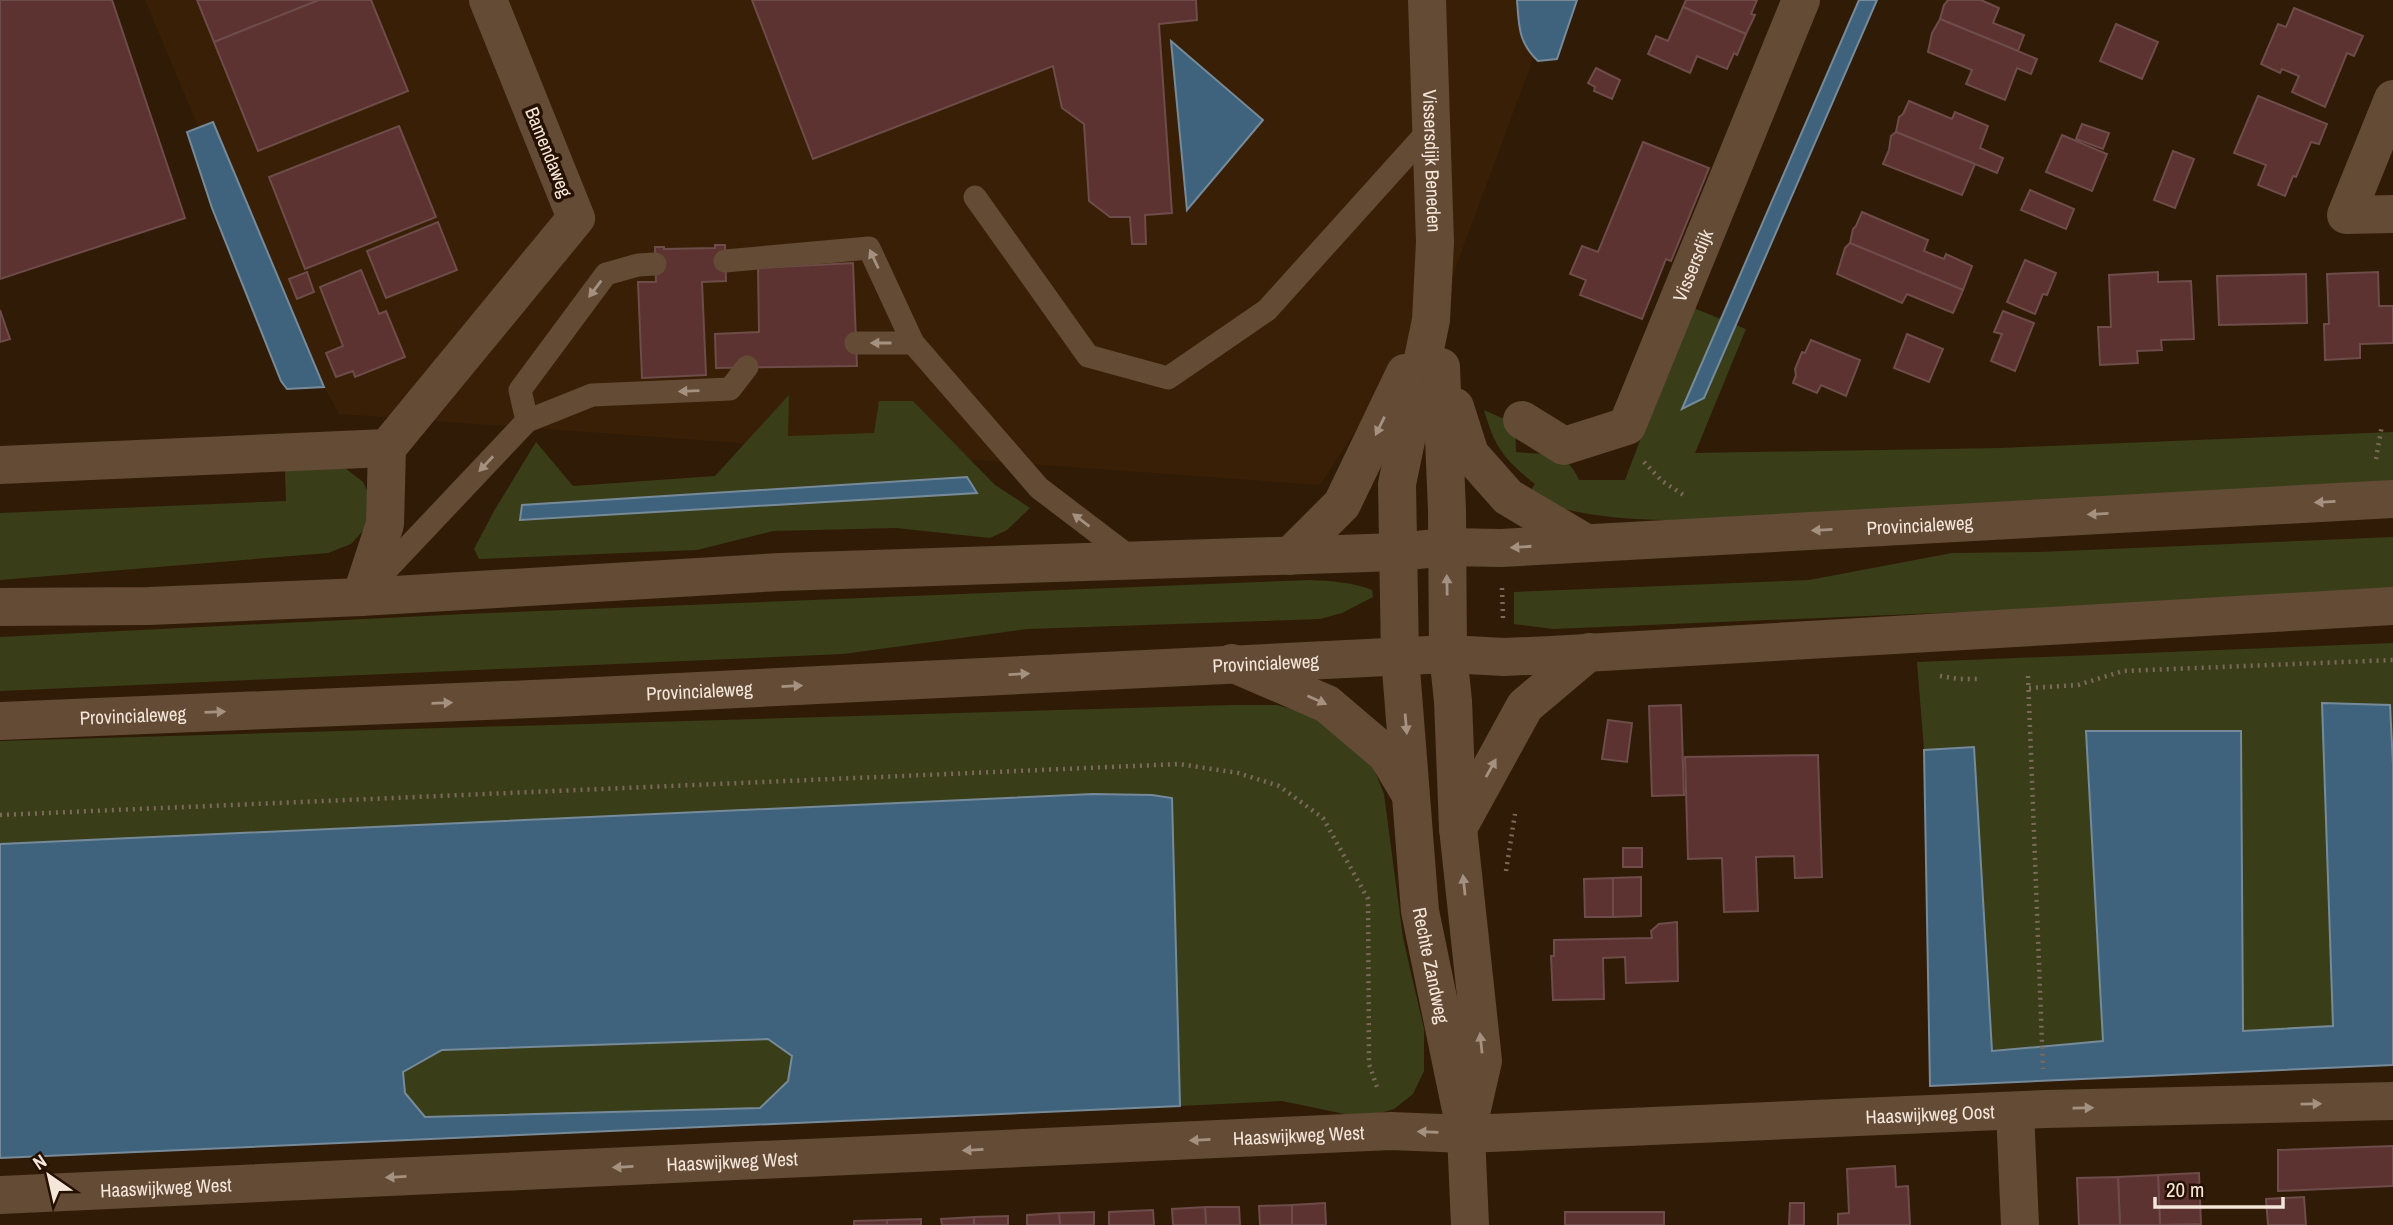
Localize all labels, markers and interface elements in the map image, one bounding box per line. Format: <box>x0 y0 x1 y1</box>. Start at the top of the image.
street label: Vissersdijk Beneden <box>1417 89 1448 233</box>
street label: Bamendaweg <box>519 103 579 201</box>
street label: Vissersdijk <box>1666 225 1719 305</box>
one-way arrow <box>868 249 880 269</box>
one-way arrow <box>589 280 603 298</box>
one-way arrow <box>870 337 892 349</box>
one-way arrow <box>678 385 700 396</box>
one-way arrow <box>1374 416 1385 436</box>
one-way arrow <box>478 455 494 472</box>
one-way arrow <box>2314 496 2336 507</box>
street label: Provincialeweg <box>1866 509 1974 541</box>
one-way arrow <box>2086 509 2108 520</box>
one-way arrow <box>1072 513 1090 527</box>
one-way arrow <box>1810 524 1832 535</box>
one-way arrow <box>1510 542 1532 553</box>
one-way arrow <box>1441 574 1453 596</box>
street label: Provincialeweg <box>1212 647 1320 679</box>
one-way arrow <box>1008 668 1030 679</box>
street label: Provincialeweg <box>645 675 754 706</box>
one-way arrow <box>781 680 803 691</box>
one-way arrow <box>1307 694 1327 706</box>
one-way arrow <box>432 697 454 708</box>
street label: Provincialeweg <box>79 700 187 731</box>
one-way arrow <box>204 706 226 717</box>
one-way arrow <box>1401 713 1412 735</box>
one-way arrow <box>1485 758 1497 778</box>
one-way arrow <box>1458 874 1469 896</box>
street label: Rechte Zandweg <box>1407 905 1456 1026</box>
one-way arrow <box>1475 1032 1486 1054</box>
street label: Haaswijkweg Oost <box>1865 1098 1996 1130</box>
one-way arrow <box>2300 1098 2322 1109</box>
one-way arrow <box>2072 1102 2094 1114</box>
street label: Haaswijkweg West <box>1232 1119 1366 1151</box>
one-way arrow <box>1417 1127 1439 1138</box>
one-way arrow <box>1189 1134 1211 1145</box>
north arrow <box>14 1141 84 1211</box>
street label: Haaswijkweg West <box>666 1145 799 1177</box>
one-way arrow <box>962 1145 984 1156</box>
text: N <box>28 1148 51 1176</box>
one-way arrow <box>612 1161 634 1172</box>
scale bar <box>2155 1166 2283 1210</box>
street label: Haaswijkweg West <box>100 1171 233 1203</box>
one-way arrow <box>385 1171 407 1182</box>
text: 20 m <box>2166 1175 2204 1204</box>

